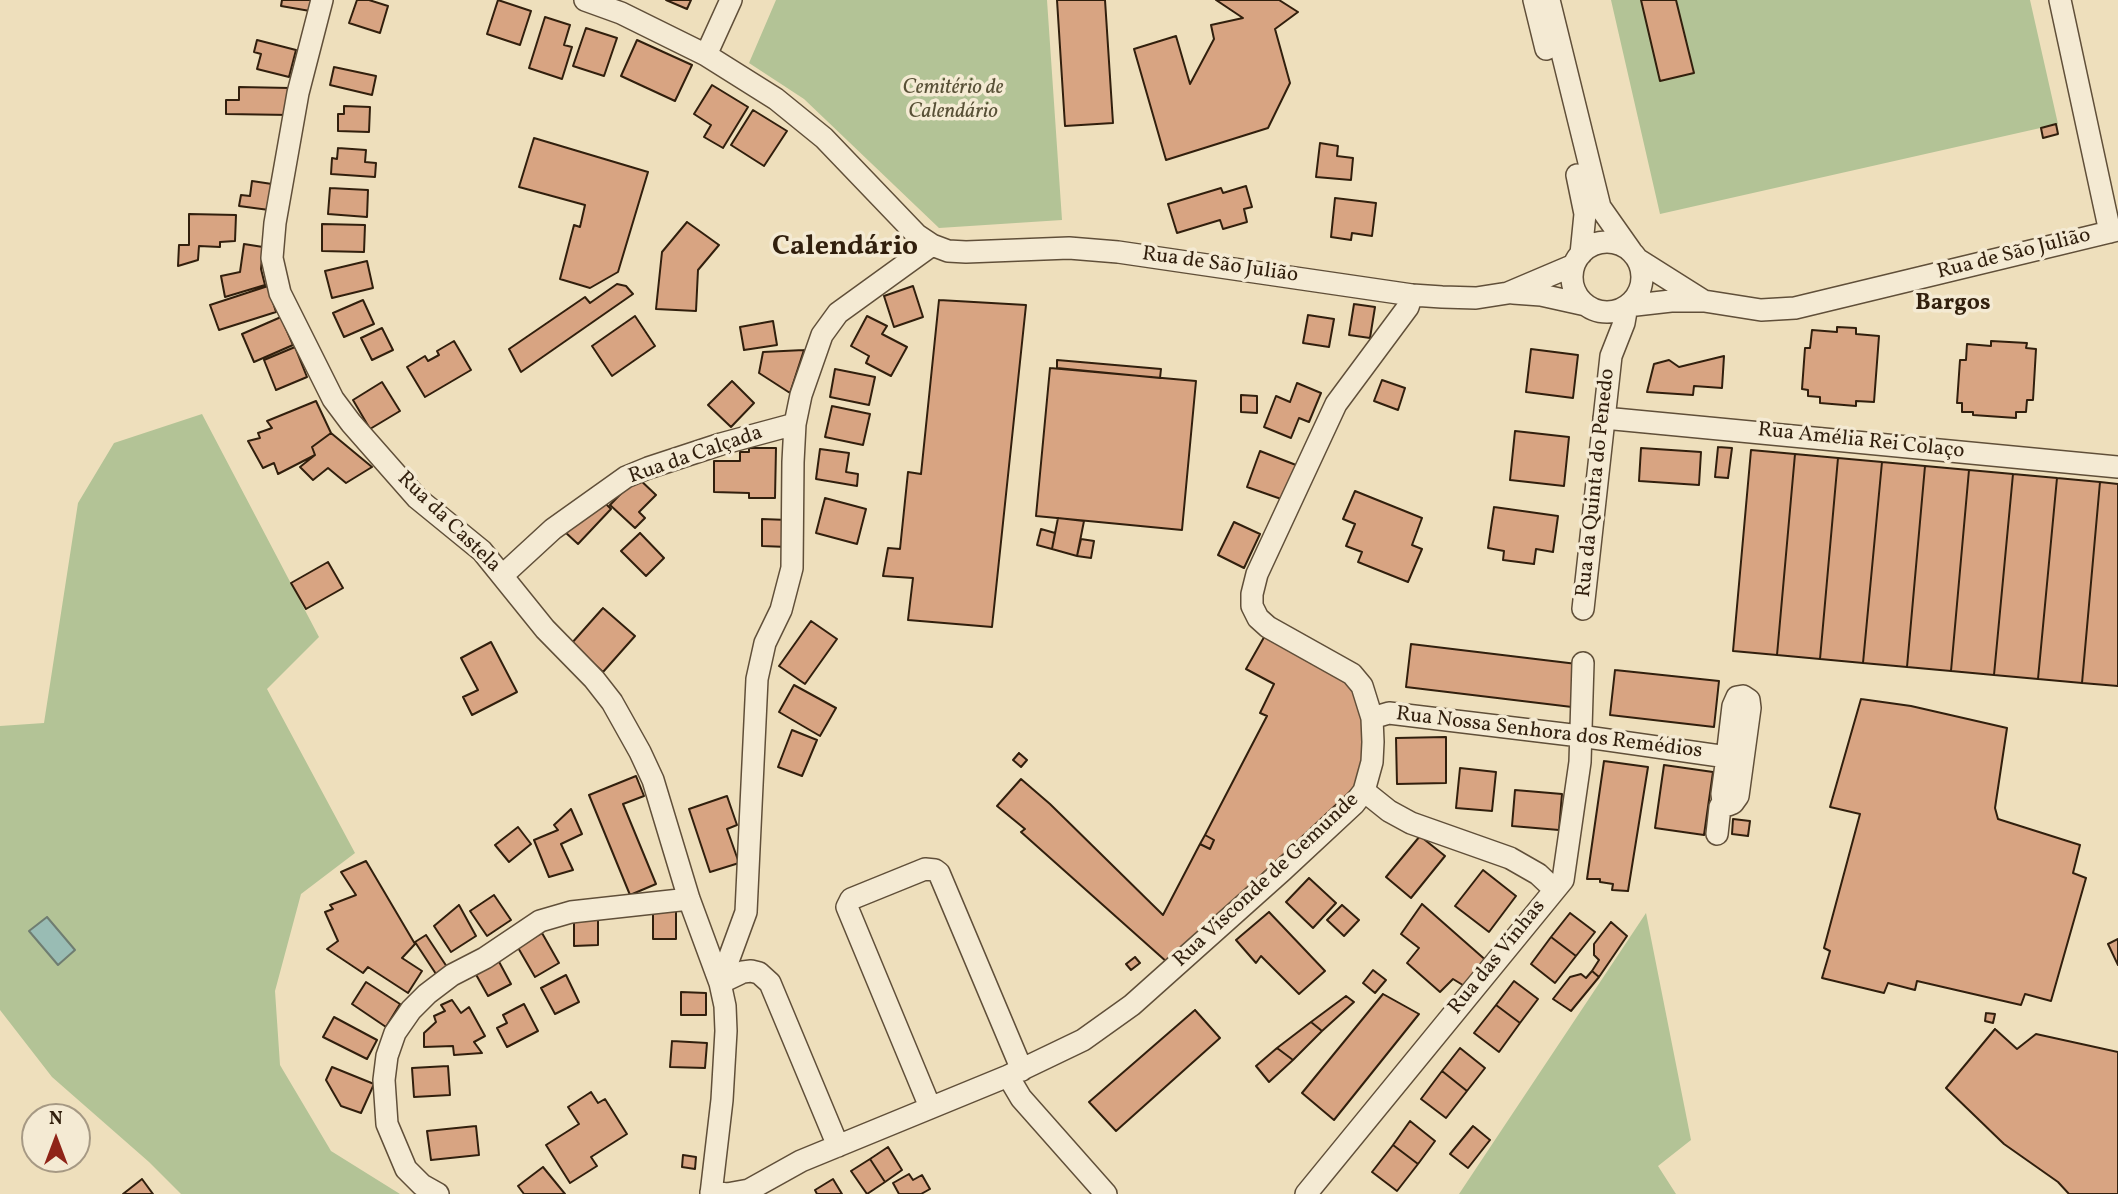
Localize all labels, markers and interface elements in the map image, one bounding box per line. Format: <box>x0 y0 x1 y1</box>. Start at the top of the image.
park label: Cemitério de Calendário <box>903 76 1003 126</box>
street label: Rua de São Julião <box>1935 224 2093 286</box>
district label: Calendário <box>772 232 918 266</box>
street label: Rua de São Julião <box>1140 243 1300 289</box>
district label: Bargos <box>1915 291 1991 319</box>
street label: Rua da Quinta do Penedo <box>1572 367 1622 599</box>
street label: Rua Amélia Rei Colaço <box>1756 419 1966 465</box>
street label: Rua da Calçada <box>626 421 766 491</box>
street label: Rua da Castela <box>391 467 505 579</box>
street label: Rua Nossa Senhora dos Remédios <box>1394 703 1704 765</box>
street label: Rua Visconde de Gemunde <box>1169 788 1365 974</box>
street label: Rua das Vinhas <box>1444 895 1552 1021</box>
north arrow <box>21 1103 91 1173</box>
text: N <box>49 1106 63 1132</box>

